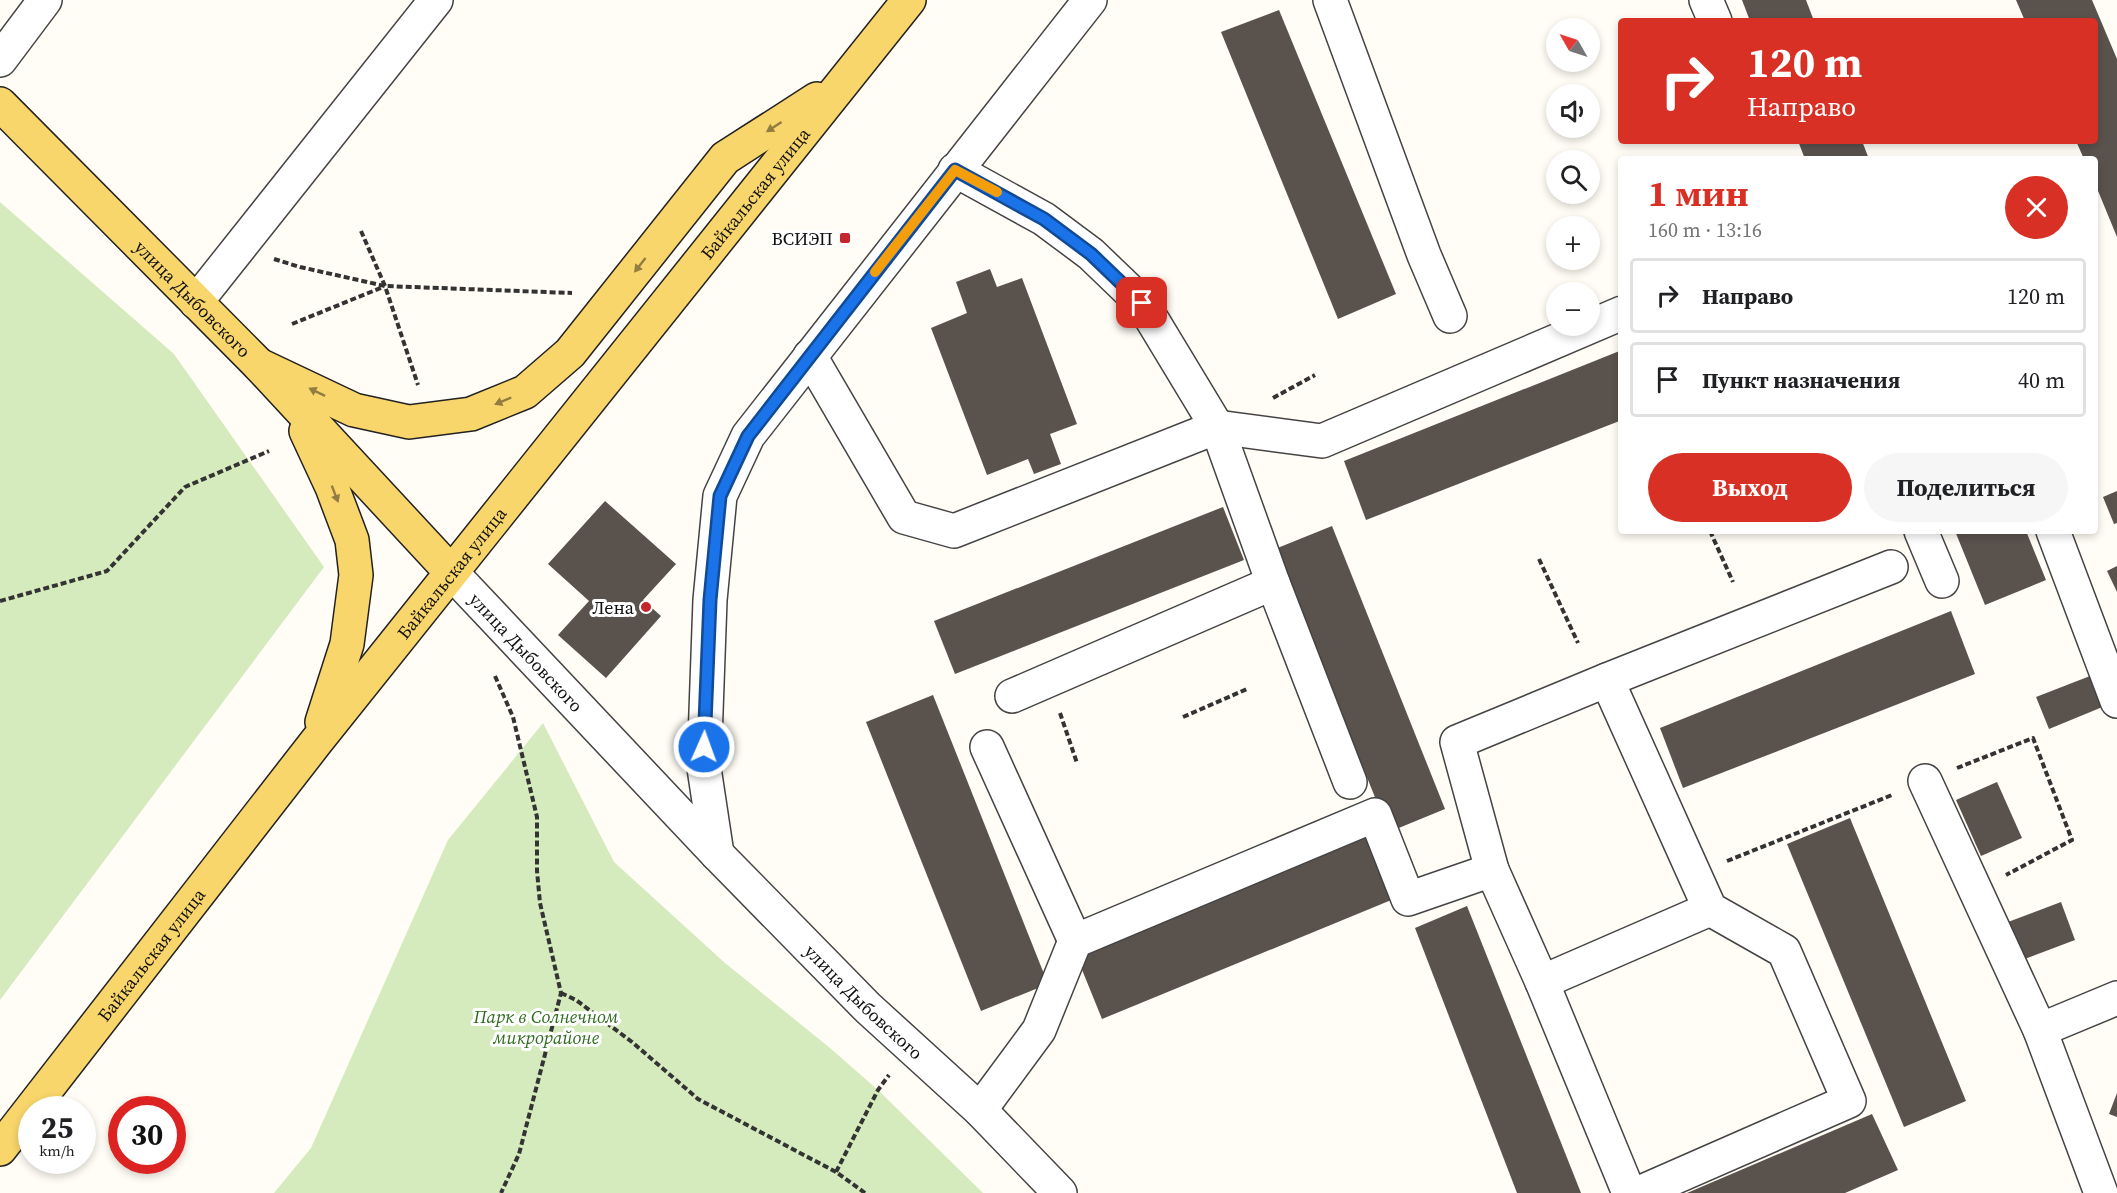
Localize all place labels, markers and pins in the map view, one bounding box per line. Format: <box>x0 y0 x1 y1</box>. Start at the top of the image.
place label: ВСИЭП <box>772 226 833 251</box>
marker: ВСИЭП <box>838 231 852 245</box>
pin <box>1116 277 1167 328</box>
place label: Лена <box>592 595 635 620</box>
marker: Лена <box>639 600 653 614</box>

